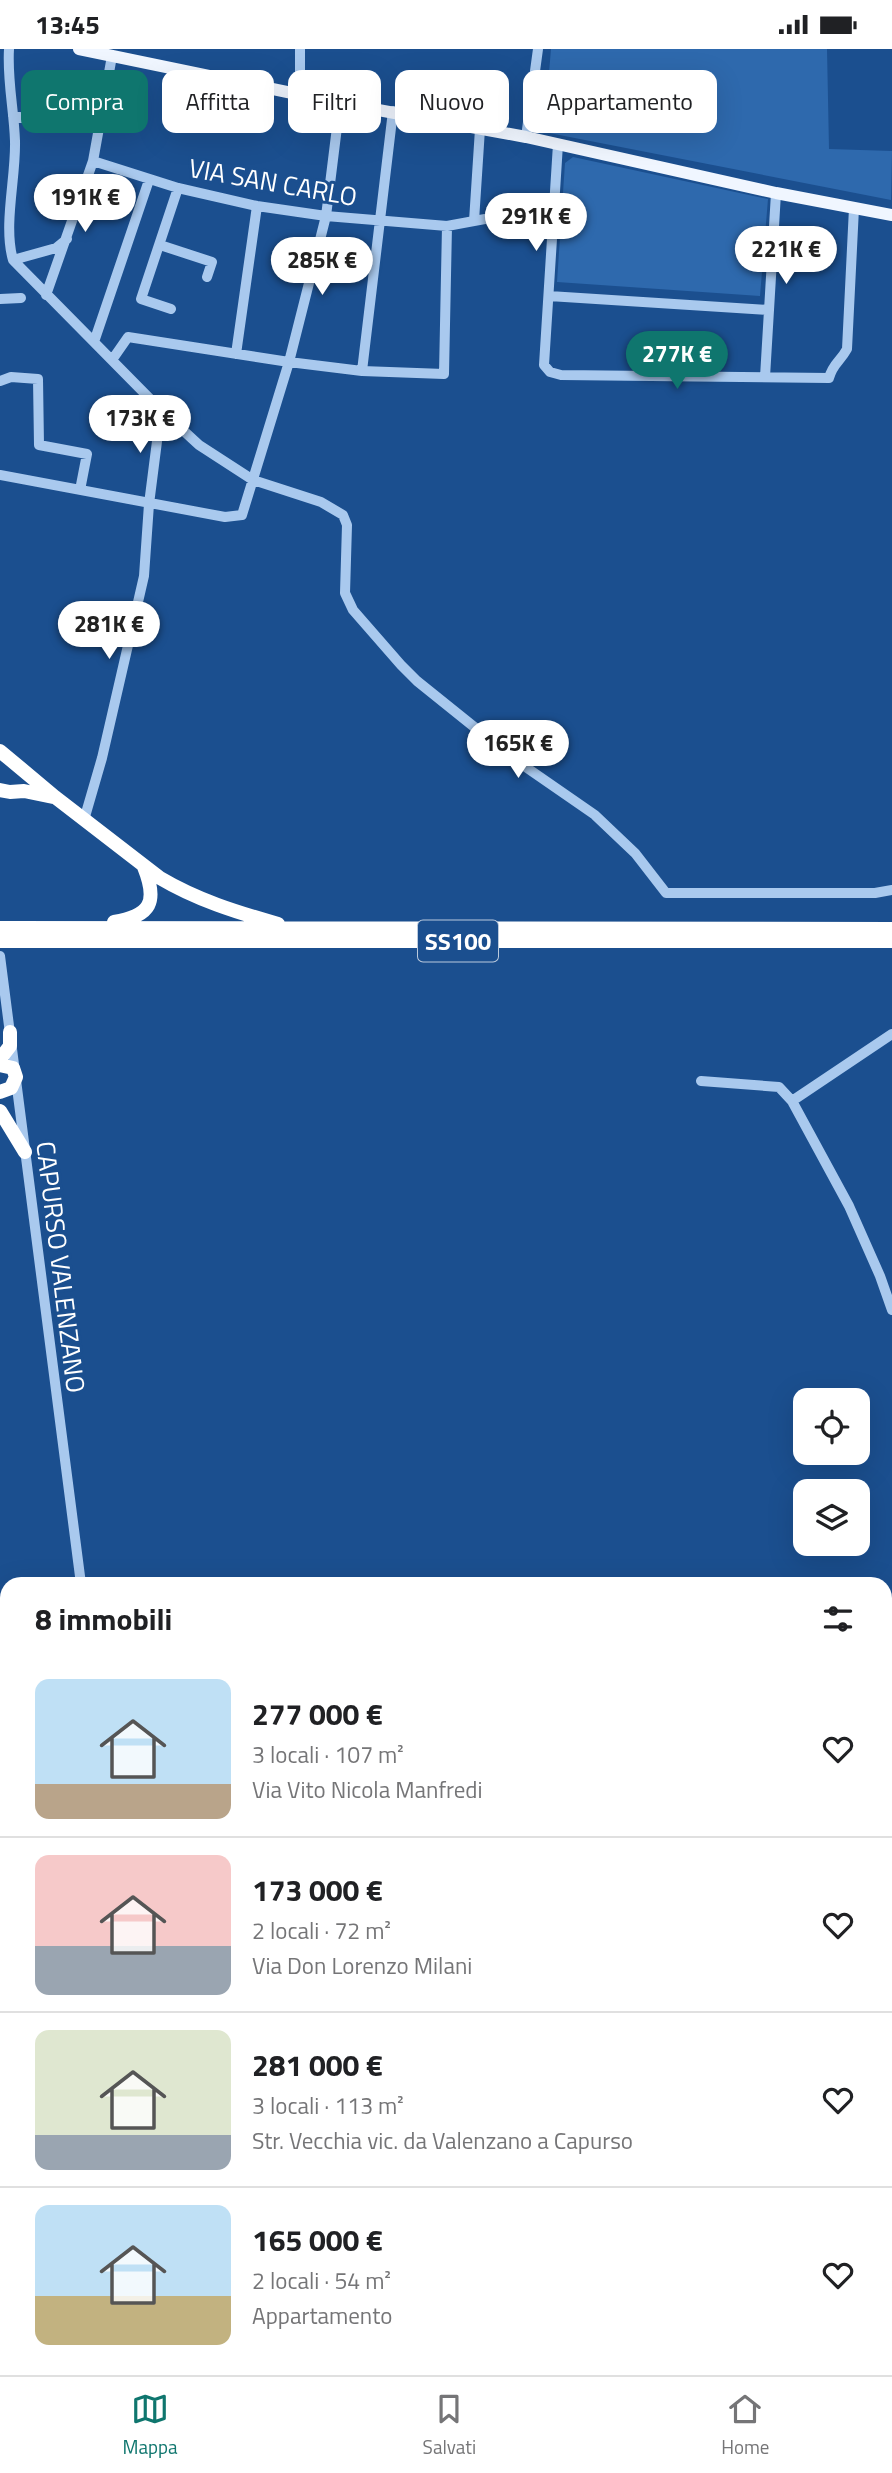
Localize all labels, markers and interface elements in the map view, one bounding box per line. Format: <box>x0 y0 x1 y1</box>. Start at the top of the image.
text: 13:45 <box>35 5 100 44</box>
chip: Compra <box>21 70 148 133</box>
chip: Affitta <box>162 70 274 133</box>
chip: Filtri <box>288 70 381 133</box>
chip: Nuovo <box>395 70 509 133</box>
chip: Appartamento <box>523 70 717 133</box>
street label: VIA SAN CARLO <box>186 148 360 216</box>
pin: 191K € <box>28 174 142 234</box>
text: 191K € <box>50 179 120 214</box>
pin: 291K € <box>479 193 593 253</box>
text: 291K € <box>501 198 571 233</box>
pin: 221K € <box>729 226 843 286</box>
text: 221K € <box>751 231 821 266</box>
pin: 285K € <box>265 237 379 297</box>
text: 285K € <box>287 242 357 277</box>
pin: 277K € <box>620 331 734 391</box>
text: 277K € <box>642 336 712 371</box>
pin: 173K € <box>83 395 197 455</box>
text: 173K € <box>105 400 175 435</box>
pin: 281K € <box>52 601 166 661</box>
text: 281K € <box>74 606 144 641</box>
pin: 165K € <box>461 721 575 780</box>
text: 165K € <box>483 725 553 760</box>
road number: SS100 <box>418 921 498 961</box>
street label: CAPURSO VALENZANO <box>26 1139 96 1395</box>
map controls <box>793 1388 870 1556</box>
button: locate <box>793 1388 870 1465</box>
button: layers <box>793 1479 870 1556</box>
text: 8 immobili <box>35 1596 172 1642</box>
icon: filters <box>819 1600 857 1638</box>
text: 277 000 € <box>252 1691 383 1737</box>
icon: home <box>91 1707 175 1791</box>
icon: heart <box>819 1730 857 1768</box>
text: 3 locali · 107 m² <box>252 1737 404 1772</box>
text: Via Vito Nicola Manfredi <box>252 1772 483 1807</box>
text: 173 000 € <box>252 1867 383 1913</box>
icon: home <box>91 1883 175 1967</box>
icon: heart <box>819 1906 857 1944</box>
text: 2 locali · 72 m² <box>252 1913 391 1948</box>
text: Via Don Lorenzo Milani <box>252 1948 472 1983</box>
text: 281 000 € <box>252 2042 383 2088</box>
icon: home <box>91 2058 175 2142</box>
icon: heart <box>819 2081 857 2119</box>
text: 3 locali · 113 m² <box>252 2088 404 2123</box>
text: Str. Vecchia vic. da Valenzano a Capurso <box>252 2123 633 2158</box>
text: 165 000 € <box>252 2217 383 2263</box>
icon: home <box>91 2233 175 2317</box>
icon: heart <box>819 2256 857 2294</box>
text: 2 locali · 54 m² <box>252 2263 391 2298</box>
text: Appartamento <box>252 2298 392 2333</box>
tab: Mappa <box>123 2390 178 2461</box>
tab: Salvati <box>423 2390 476 2461</box>
tab: Home <box>721 2390 769 2461</box>

